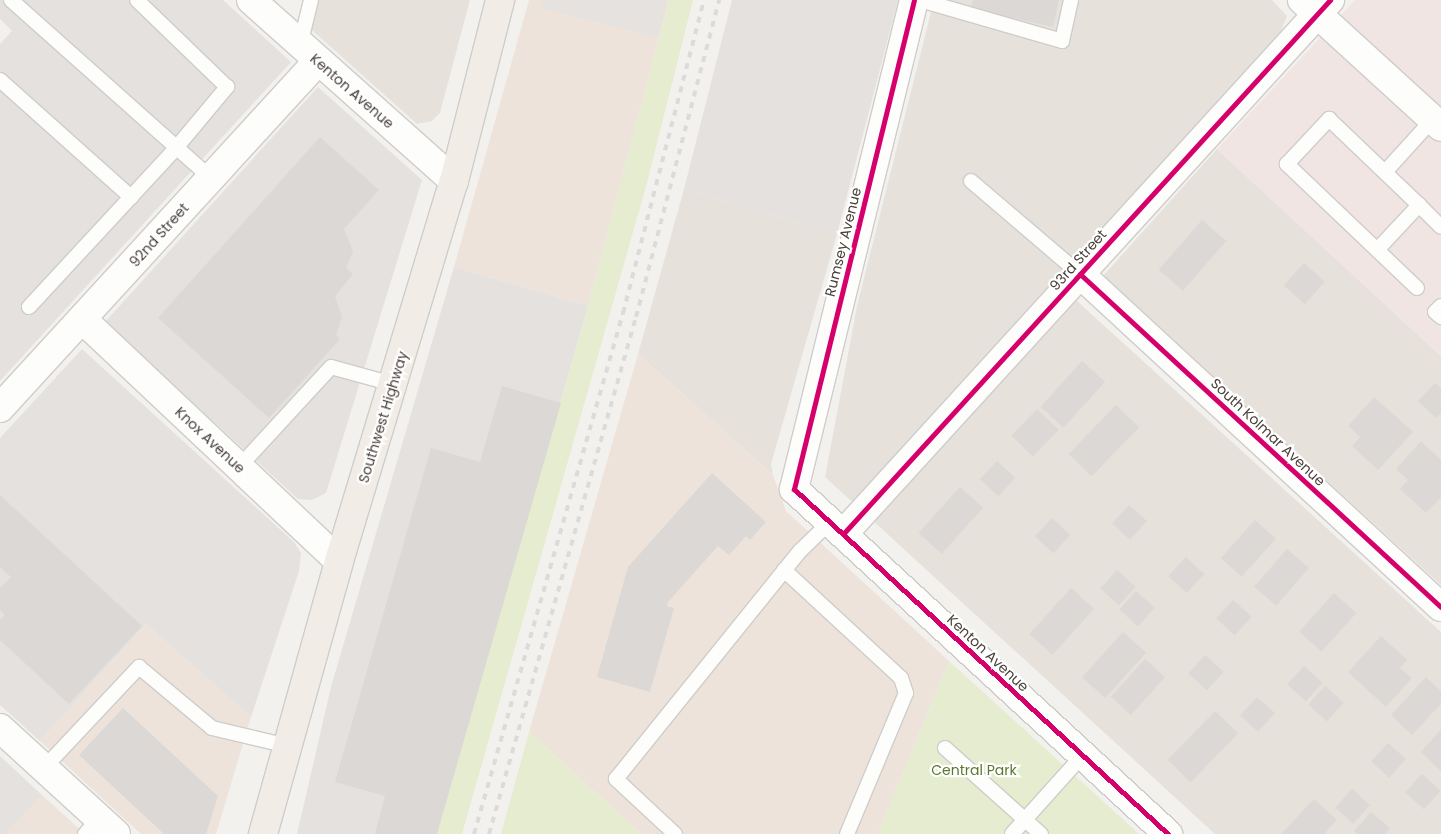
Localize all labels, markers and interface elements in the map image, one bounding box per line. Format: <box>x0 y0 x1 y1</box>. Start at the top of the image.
street label: Kenton Avenue <box>307 50 397 132</box>
street label: Rumsey Avenue <box>821 186 865 298</box>
street label: 92nd Street <box>126 200 192 270</box>
street label: 93rd Street <box>1046 226 1110 294</box>
street label: Southwest Highway <box>355 349 411 485</box>
street label: South Kolmar Avenue <box>1207 375 1329 489</box>
street label: Knox Avenue <box>172 403 248 477</box>
street label: Kenton Avenue <box>944 611 1032 695</box>
park label: Central Park <box>931 762 1017 778</box>

